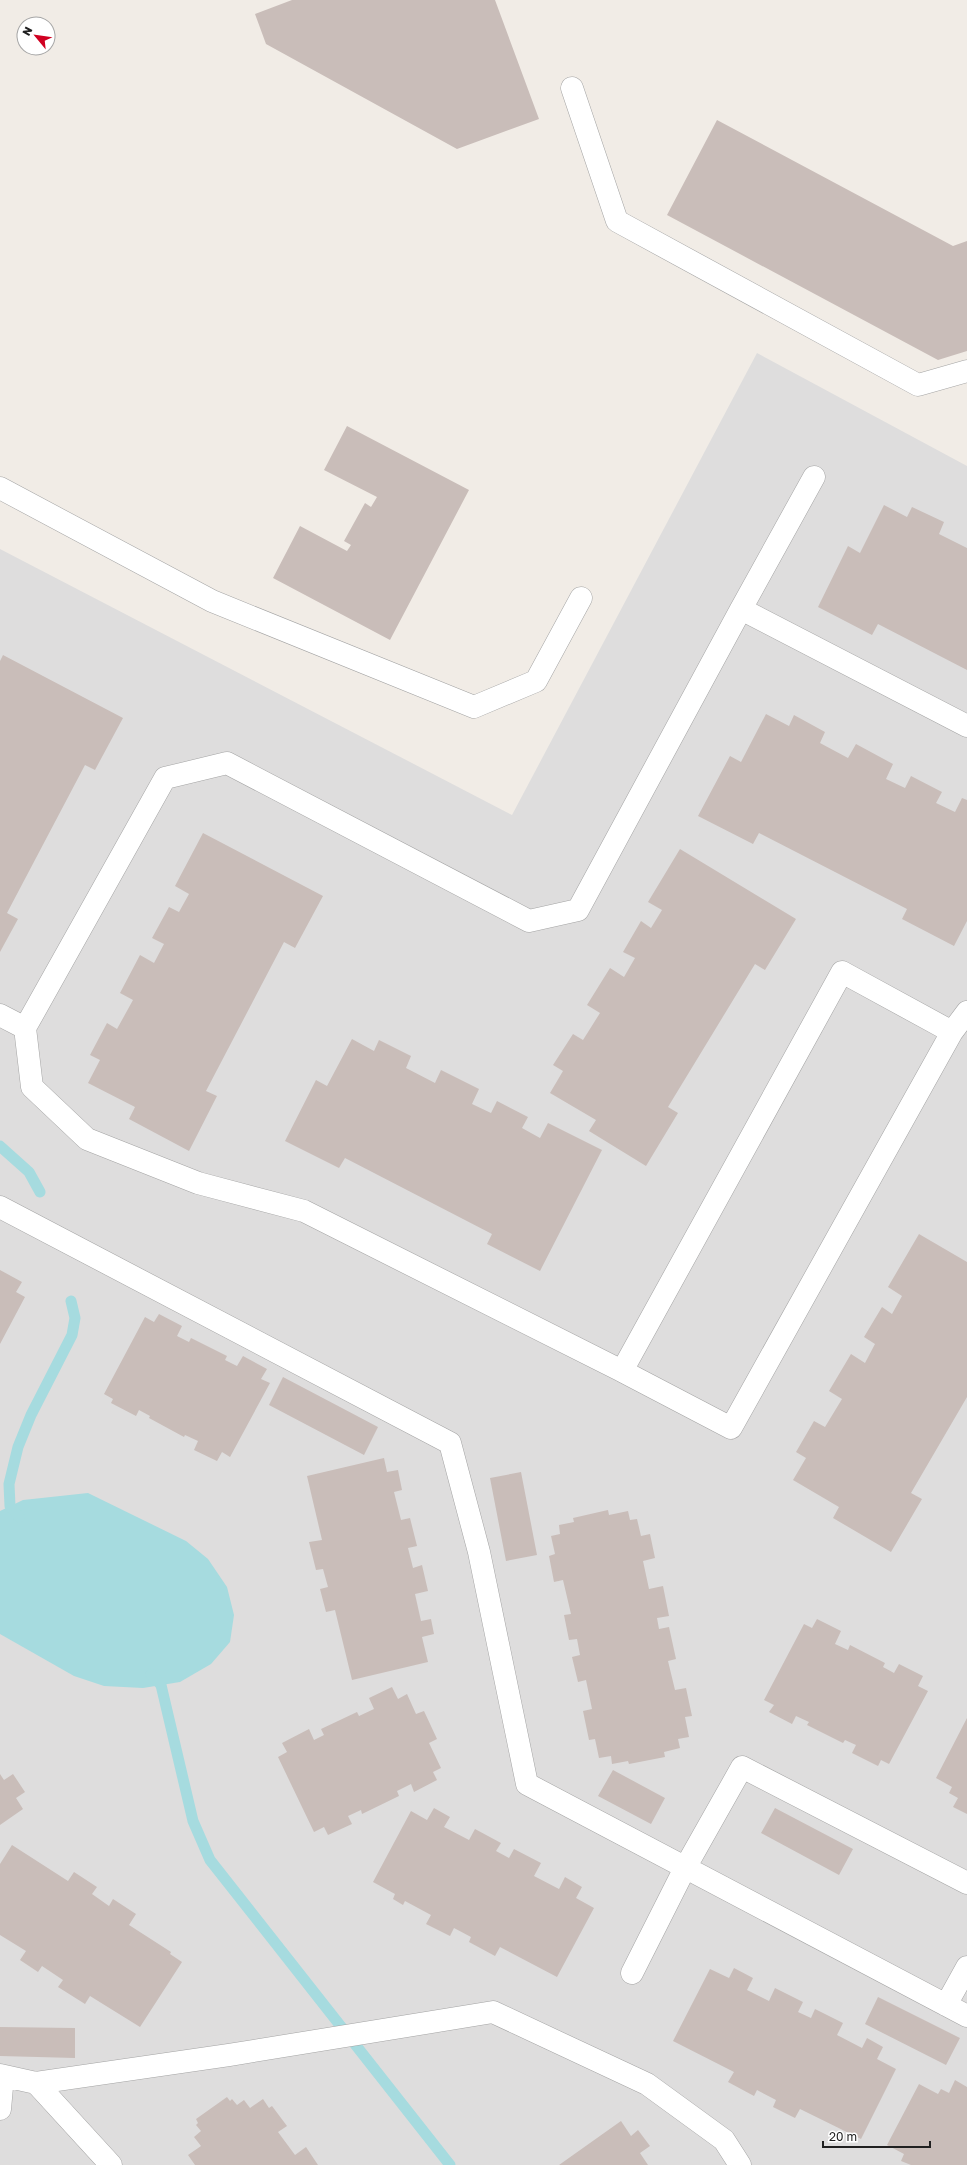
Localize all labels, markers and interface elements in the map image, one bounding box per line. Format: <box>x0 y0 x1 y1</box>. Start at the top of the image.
north arrow <box>16 16 56 56</box>
text: N <box>19 24 35 38</box>
scale bar <box>823 2123 930 2149</box>
text: 20 m <box>829 2129 857 2144</box>

